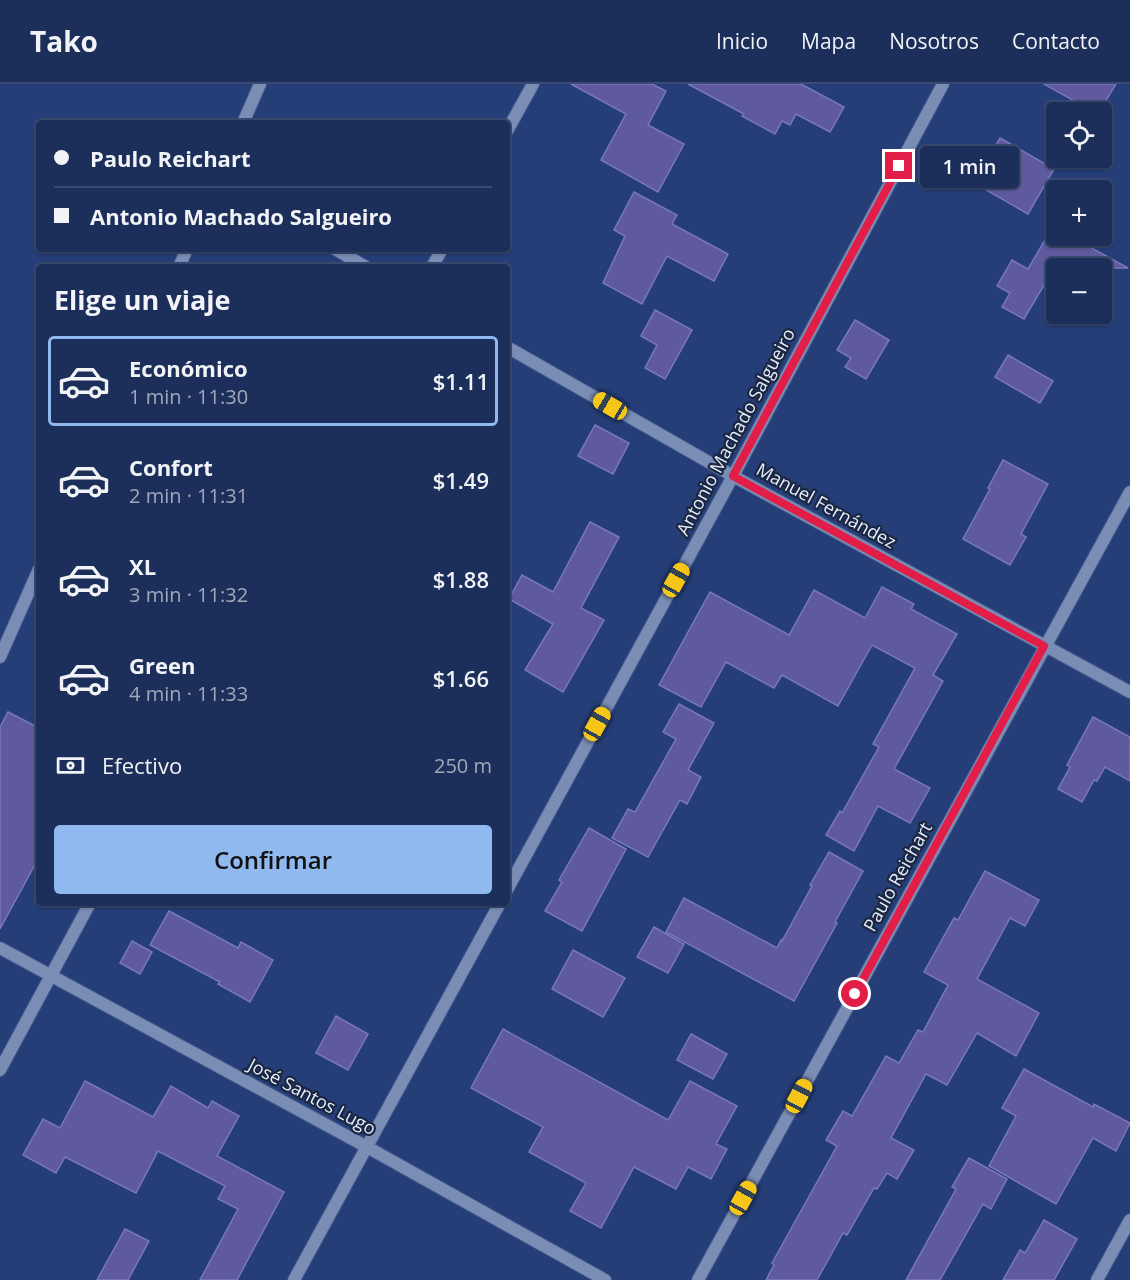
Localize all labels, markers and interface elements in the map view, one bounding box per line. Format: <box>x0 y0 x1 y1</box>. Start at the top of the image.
text: Tako <box>30 22 98 60</box>
text: Inicio <box>716 27 768 55</box>
text: Mapa <box>801 27 856 55</box>
text: Nosotros <box>889 27 979 55</box>
text: Contacto <box>1012 27 1100 55</box>
map controls <box>1046 102 1112 324</box>
button: locate <box>1046 102 1112 168</box>
text: Paulo Reichart <box>90 143 250 173</box>
callout: 1 min <box>920 145 1019 187</box>
route end <box>885 152 912 179</box>
text: 1 min <box>943 153 997 180</box>
button: + <box>1046 180 1112 246</box>
text: Antonio Machado Salgueiro <box>90 201 392 231</box>
button: − <box>1046 258 1112 324</box>
text: Elige un viaje <box>54 281 230 318</box>
street label: Antonio Machado Salgueiro <box>670 324 800 539</box>
text: Económico <box>129 353 248 383</box>
icon: car <box>57 354 111 408</box>
text: $1.11 <box>433 366 489 396</box>
text: 1 min · 11:30 <box>129 383 248 410</box>
car <box>590 389 630 423</box>
text: Confort <box>129 452 213 482</box>
icon: car <box>57 453 111 507</box>
street label: Manuel Fernández <box>752 457 901 553</box>
text: $1.49 <box>433 465 489 495</box>
text: 2 min · 11:31 <box>129 482 248 509</box>
text: XL <box>129 551 156 581</box>
icon: car <box>57 552 111 606</box>
car <box>659 560 693 600</box>
text: $1.88 <box>433 564 489 594</box>
text: 3 min · 11:32 <box>129 581 248 608</box>
text: Green <box>129 650 195 680</box>
icon: car <box>57 651 111 705</box>
text: $1.66 <box>433 663 489 693</box>
text: 4 min · 11:33 <box>129 680 248 707</box>
car <box>580 704 614 744</box>
icon: cash <box>54 749 87 782</box>
text: Efectivo <box>102 750 182 780</box>
text: 250 m <box>434 752 492 779</box>
street label: Paulo Reichart <box>857 818 937 935</box>
button: Confirmar <box>54 825 492 894</box>
route start <box>841 980 868 1007</box>
street label: José Santos Lugo <box>243 1051 381 1140</box>
car <box>783 1076 815 1116</box>
car <box>726 1178 760 1218</box>

